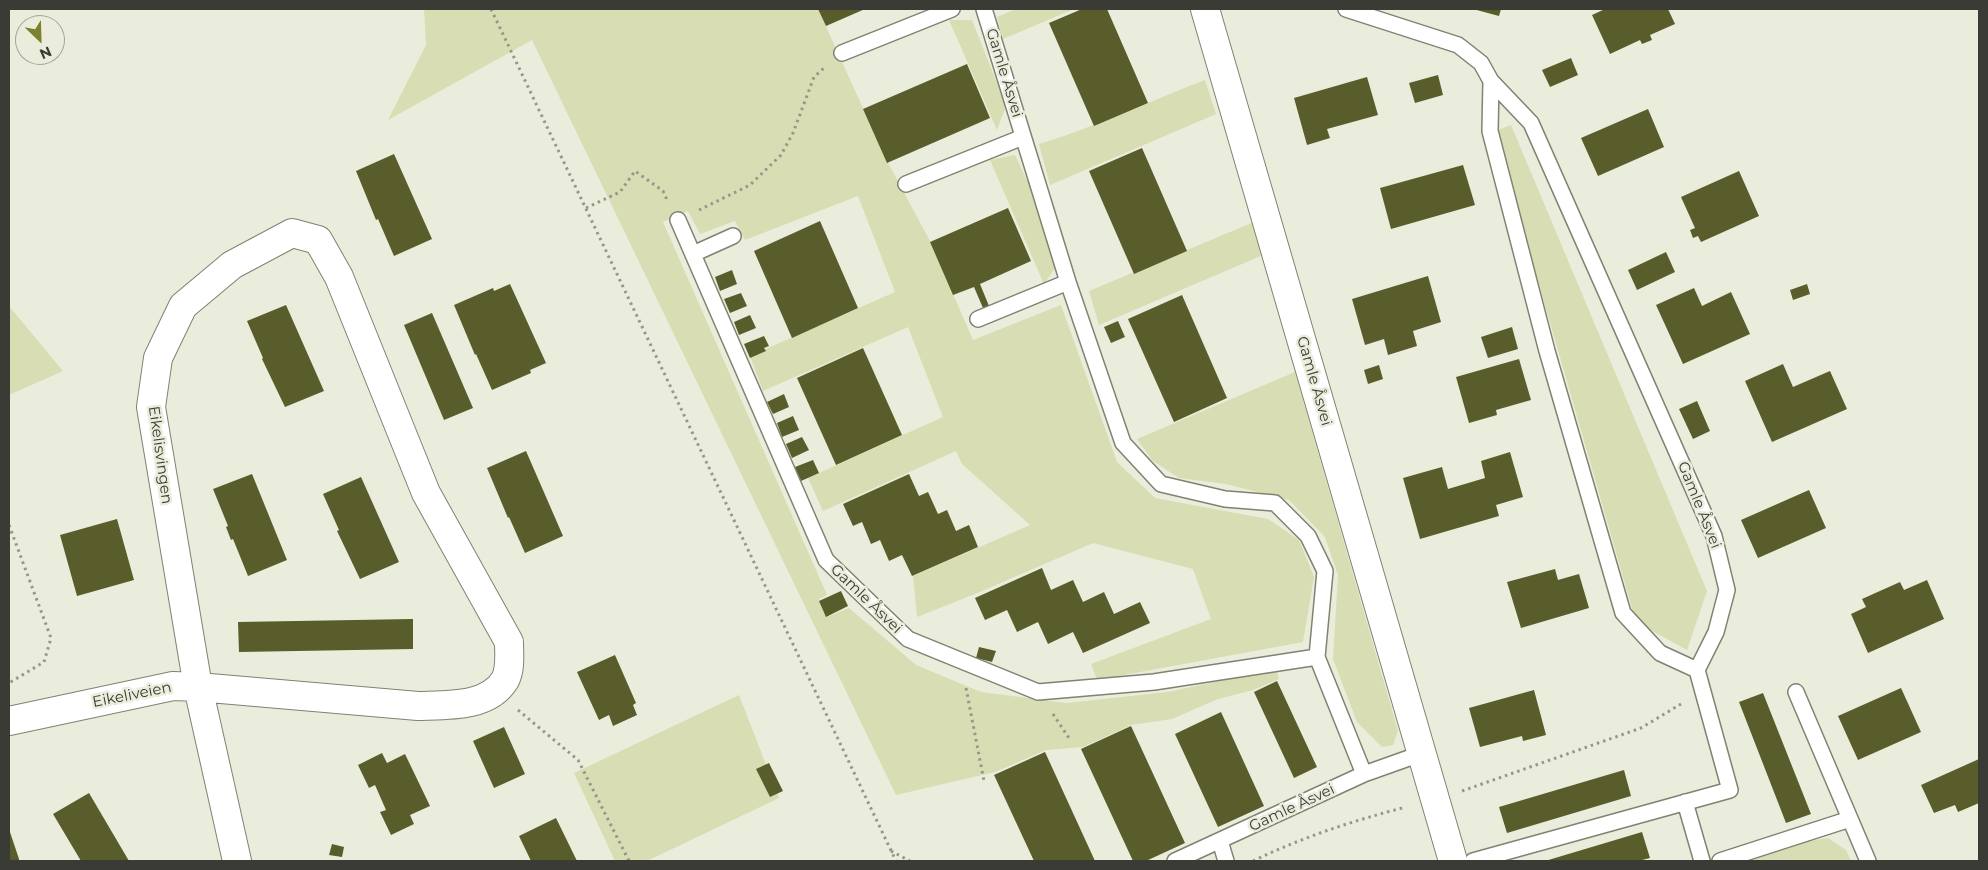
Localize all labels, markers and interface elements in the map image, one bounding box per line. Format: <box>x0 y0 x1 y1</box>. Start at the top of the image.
north arrow <box>15 15 65 65</box>
street label: Gamle Åsvei <box>982 26 1026 120</box>
text: N <box>37 42 55 63</box>
street label: Gamle Åsvei <box>1293 334 1335 428</box>
street label: Eikelisvingen <box>144 405 176 505</box>
street label: Gamle Åsvei <box>1673 459 1725 551</box>
street label: Gamle Åsvei <box>827 560 905 638</box>
street label: Eikeliveien <box>91 679 173 711</box>
street label: Gamle Åsvei <box>1246 780 1338 836</box>

